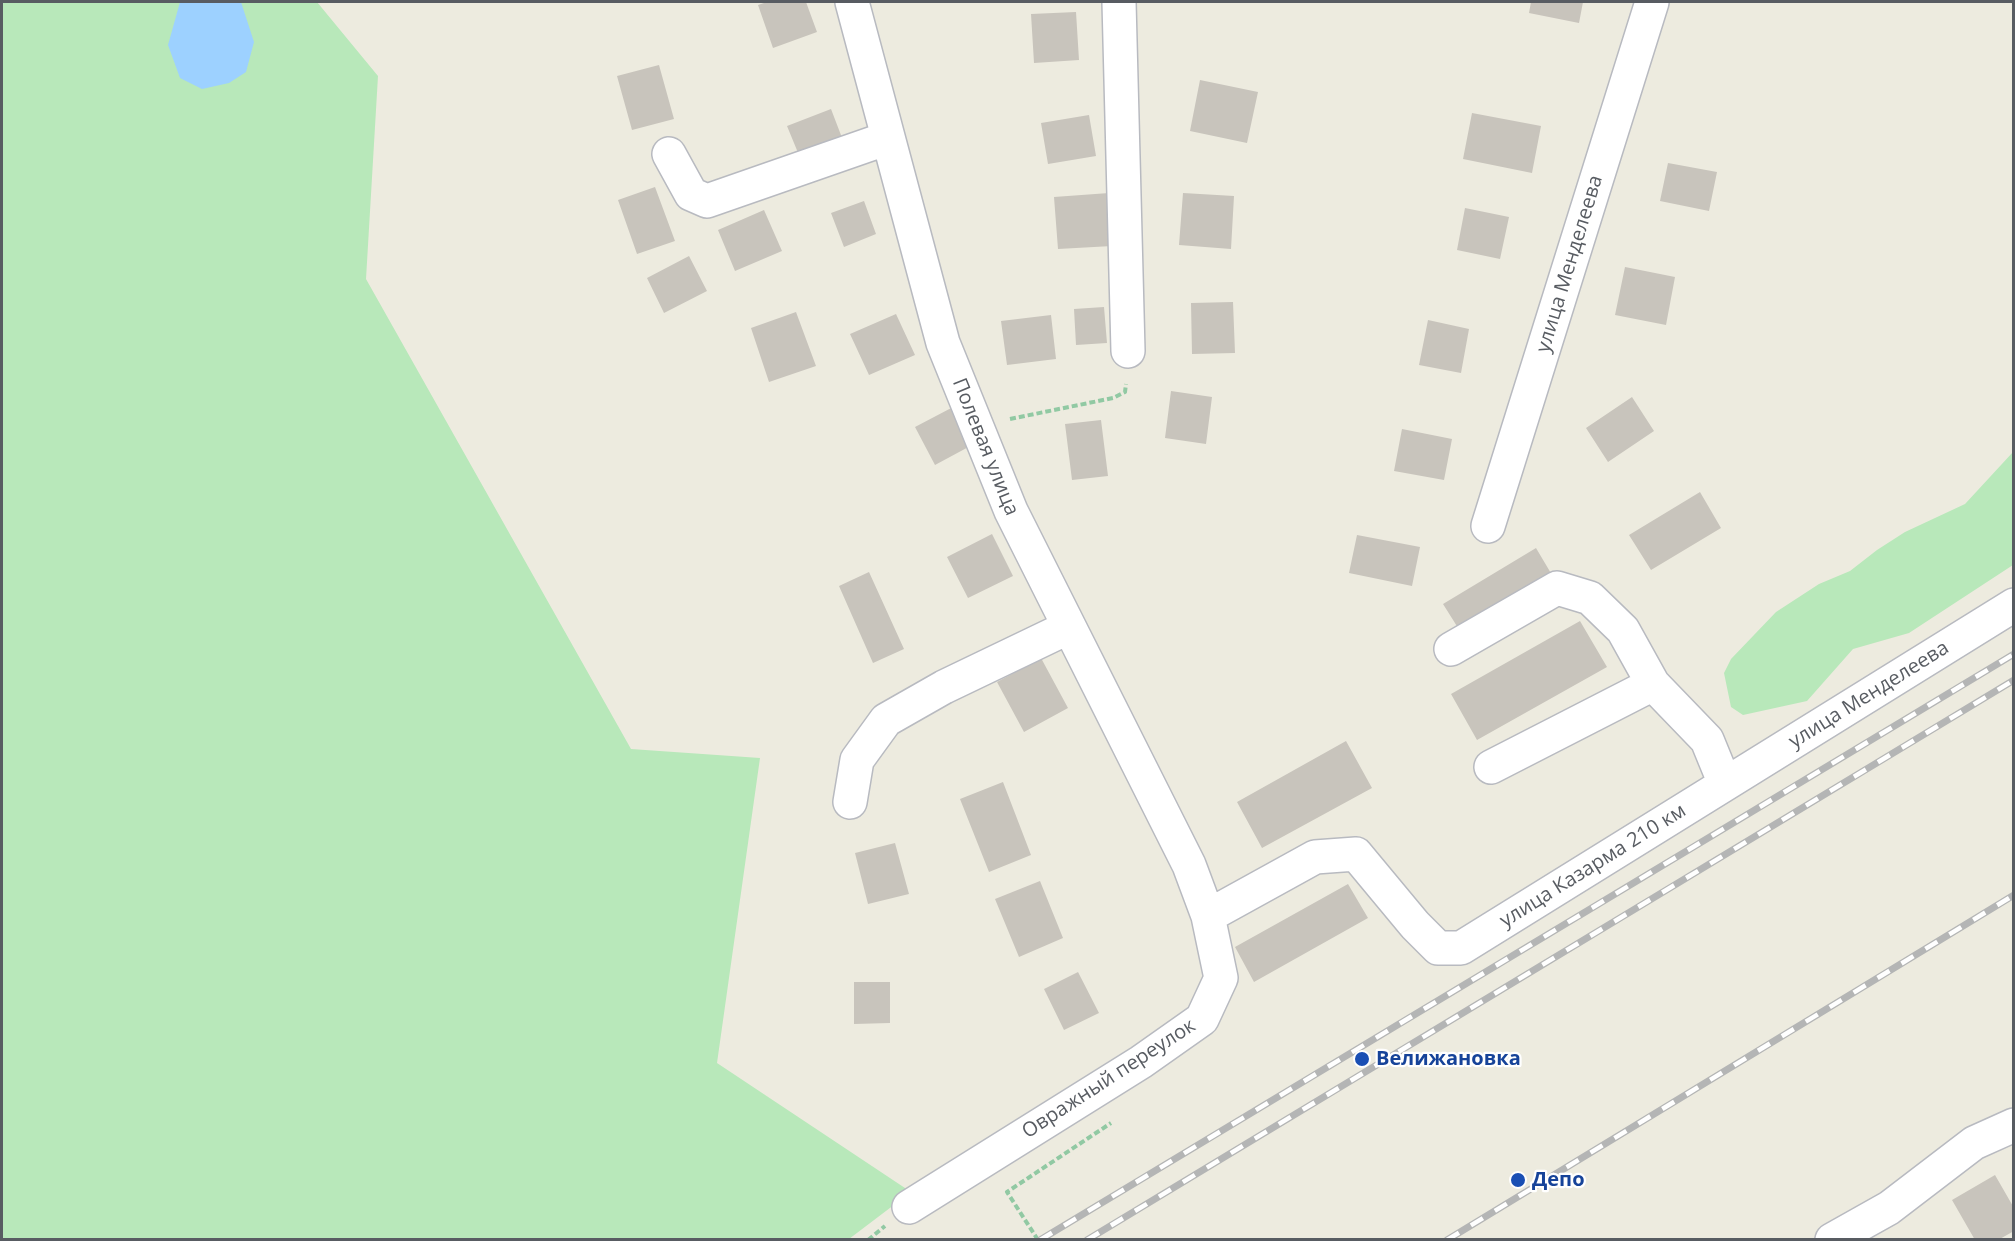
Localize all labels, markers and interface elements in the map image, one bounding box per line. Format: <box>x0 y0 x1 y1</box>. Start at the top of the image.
street label: улица Менделеева <box>1532 172 1608 356</box>
street label: Полевая улица <box>947 375 1023 519</box>
street label: улица Менделеева <box>1785 636 1953 754</box>
street label: улица Казарма 210 км <box>1496 799 1690 933</box>
street label: Овражный переулок <box>1018 1014 1200 1144</box>
place label: Велижановка <box>1376 1047 1521 1071</box>
marker: Велижановка <box>1353 1050 1371 1068</box>
place label: Депо <box>1532 1168 1585 1192</box>
marker: Депо <box>1509 1171 1527 1189</box>

